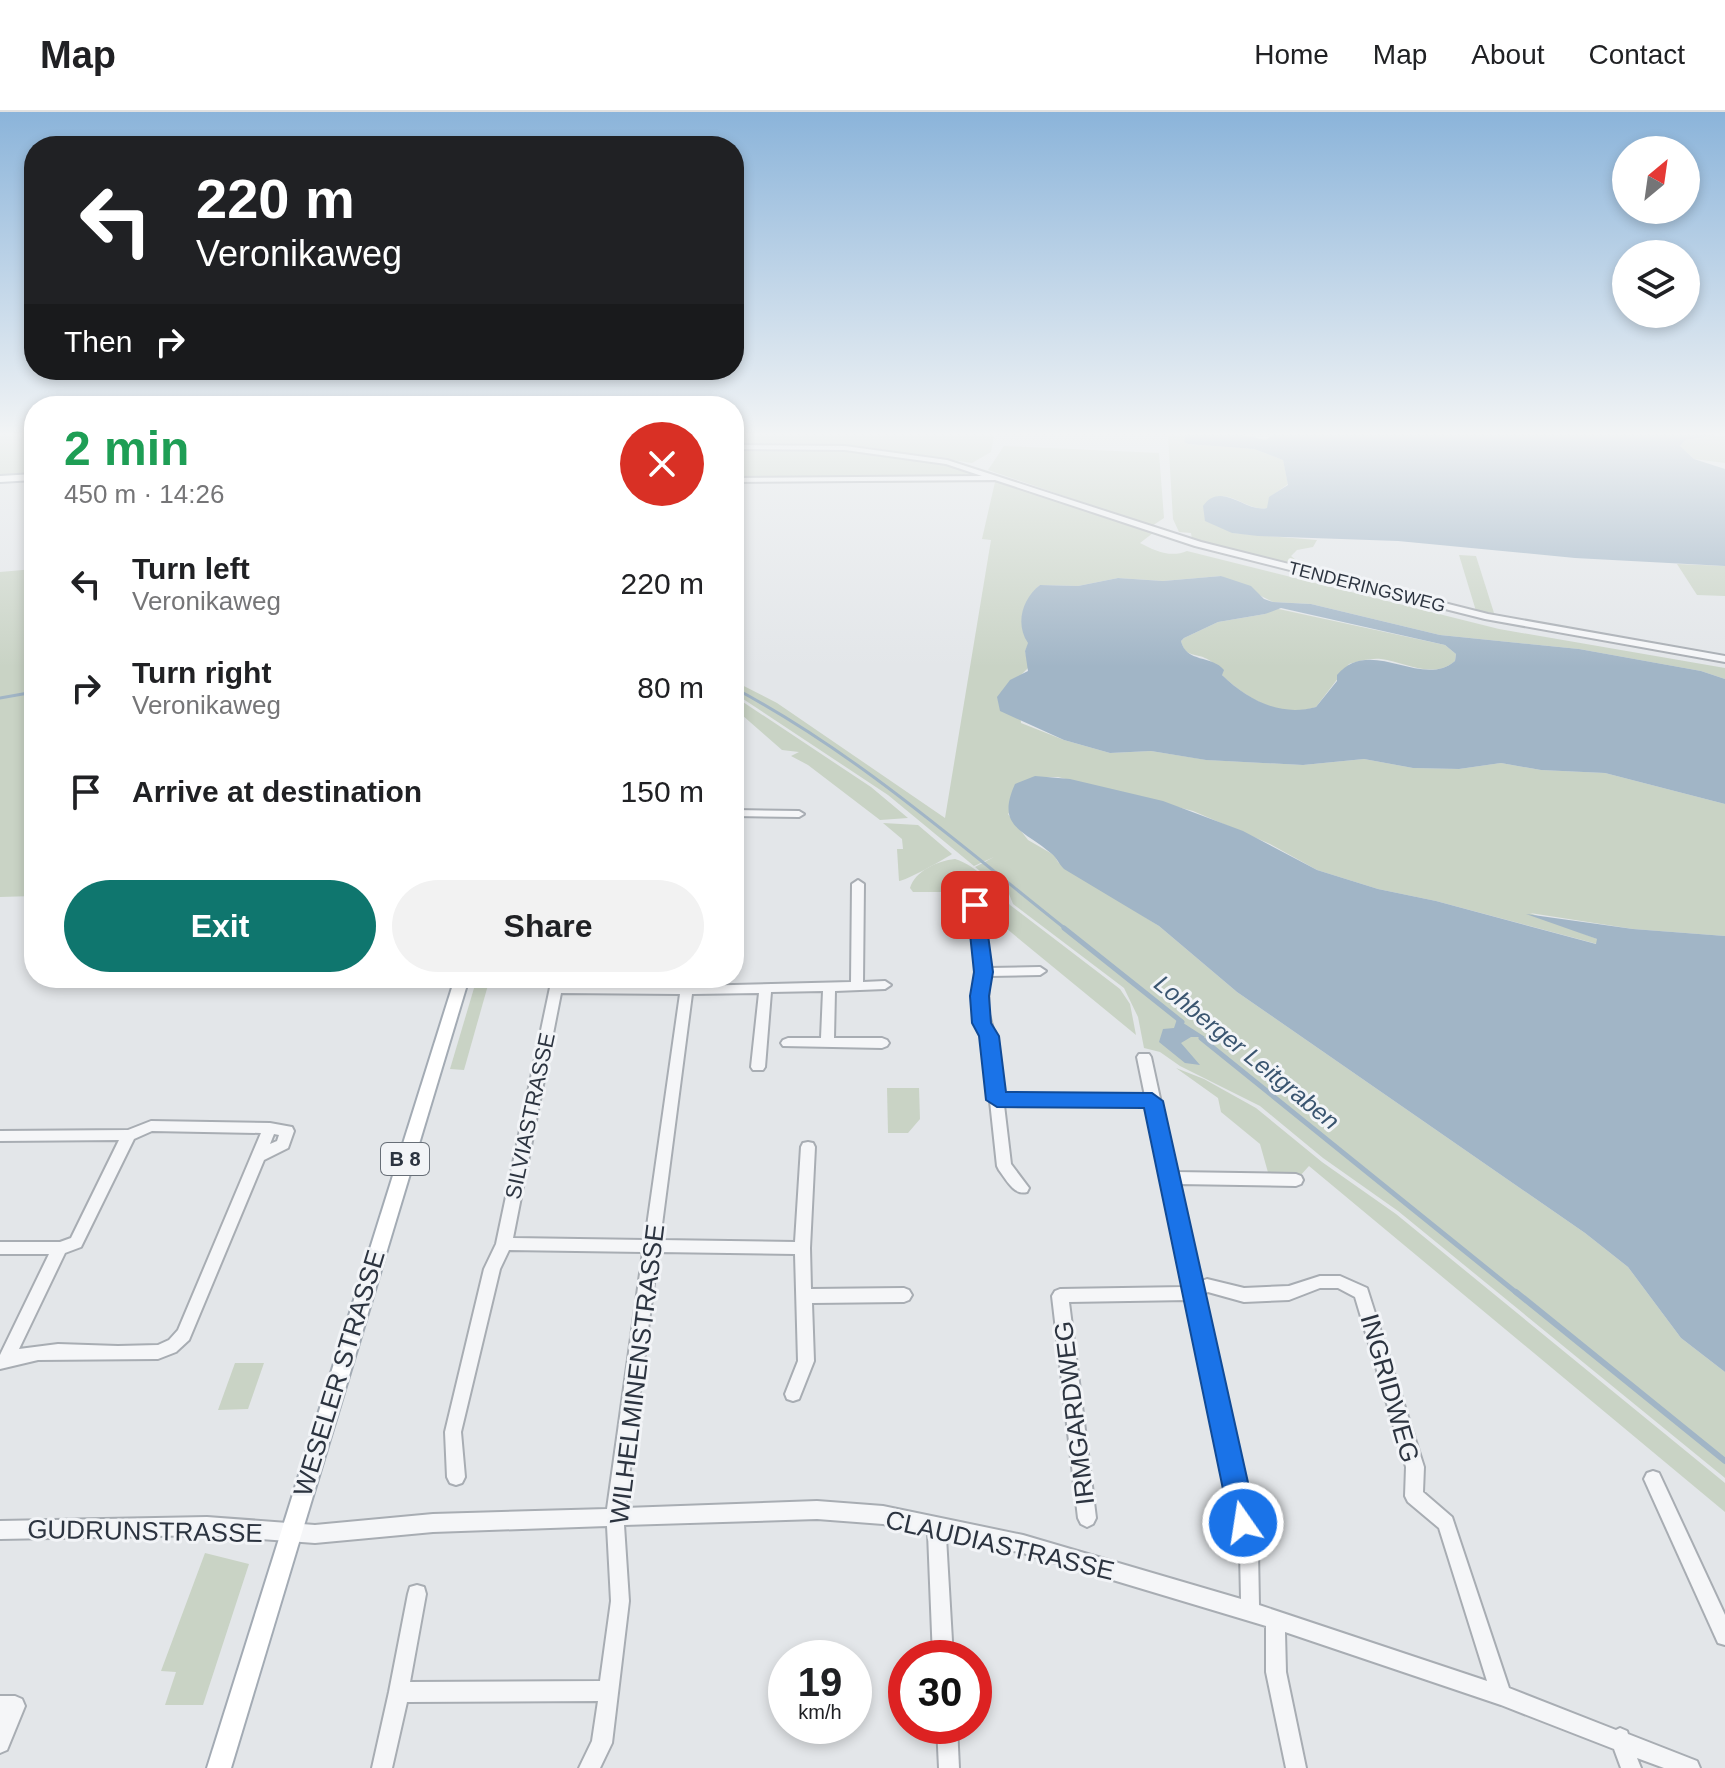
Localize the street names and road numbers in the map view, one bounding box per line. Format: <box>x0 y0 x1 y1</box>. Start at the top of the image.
street label: TENDERINGSWEG <box>1286 558 1448 616</box>
street label: SILVIASTRASSE <box>500 1030 560 1202</box>
road number: B 8 <box>381 1143 429 1175</box>
street label: WILHELMINENSTRASSE <box>604 1222 670 1526</box>
street label: WESELER STRASSE <box>287 1246 391 1500</box>
street label: INGRIDWEG <box>1354 1310 1426 1466</box>
street label: IRMGARDWEG <box>1048 1319 1100 1507</box>
street label: CLAUDIASTRASSE <box>883 1504 1117 1586</box>
street label: GUDRUNSTRASSE <box>27 1514 263 1548</box>

